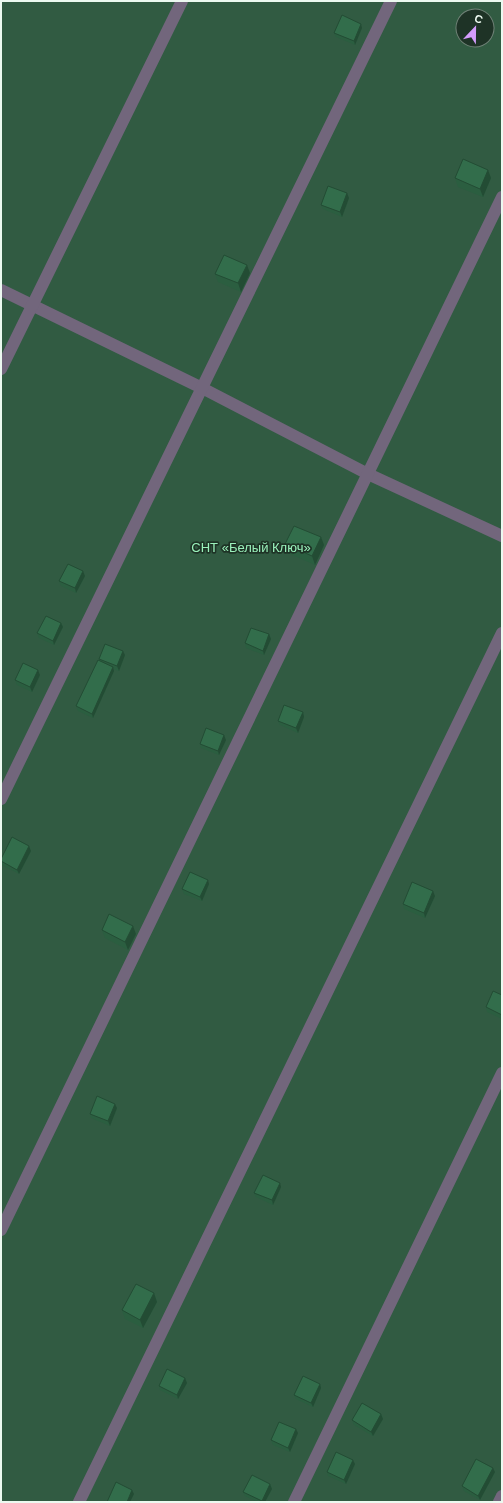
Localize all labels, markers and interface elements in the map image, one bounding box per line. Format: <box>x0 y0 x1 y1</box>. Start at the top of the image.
north arrow <box>455 8 495 48</box>
text: С <box>473 12 485 26</box>
park label: СНТ «Белый Ключ» <box>191 540 311 555</box>

